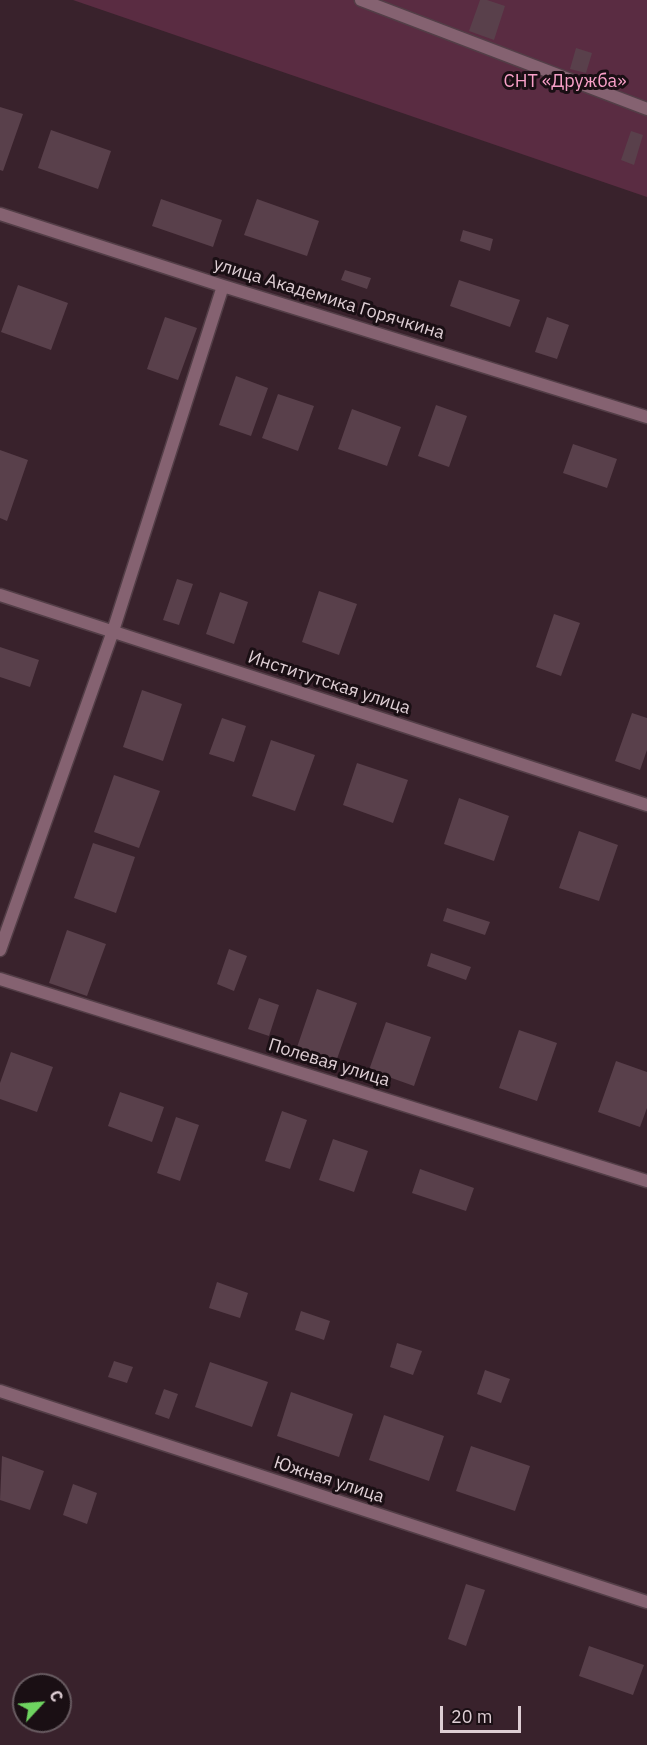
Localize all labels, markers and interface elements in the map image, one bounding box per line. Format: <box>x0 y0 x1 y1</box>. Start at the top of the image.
park label: СНТ «Дружба» <box>504 71 626 93</box>
street label: улица Академика Горячкина <box>211 254 447 344</box>
street label: Институтская улица <box>245 647 413 719</box>
street label: Полевая улица <box>266 1034 392 1092</box>
street label: Южная улица <box>271 1452 387 1508</box>
north arrow <box>12 1673 72 1733</box>
text: С <box>45 1687 68 1705</box>
scale bar <box>443 1694 524 1732</box>
text: 20 m <box>451 1705 493 1728</box>

